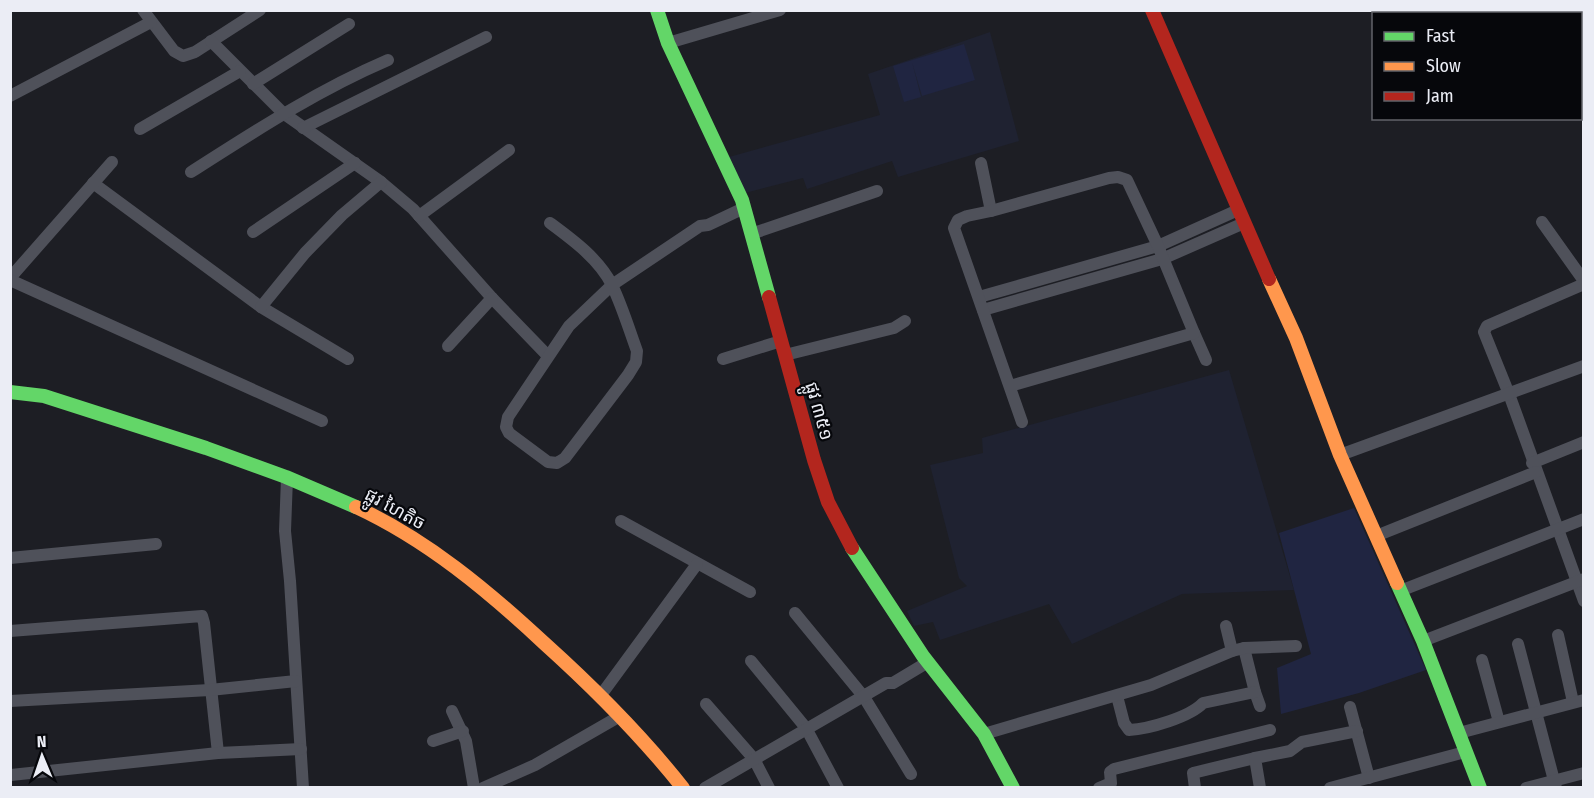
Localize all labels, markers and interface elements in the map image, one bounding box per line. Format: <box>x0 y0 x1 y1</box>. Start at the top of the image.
legend <box>1372 12 1582 120</box>
text: Fast <box>1426 25 1455 47</box>
text: Slow <box>1426 55 1461 77</box>
text: Jam <box>1426 85 1454 107</box>
street label: ផ្លូវ ៣៥១ <box>795 379 838 444</box>
street label: ផ្លូវ ហៃតិច <box>358 483 430 539</box>
north arrow <box>12 726 72 786</box>
text: N <box>36 732 47 751</box>

